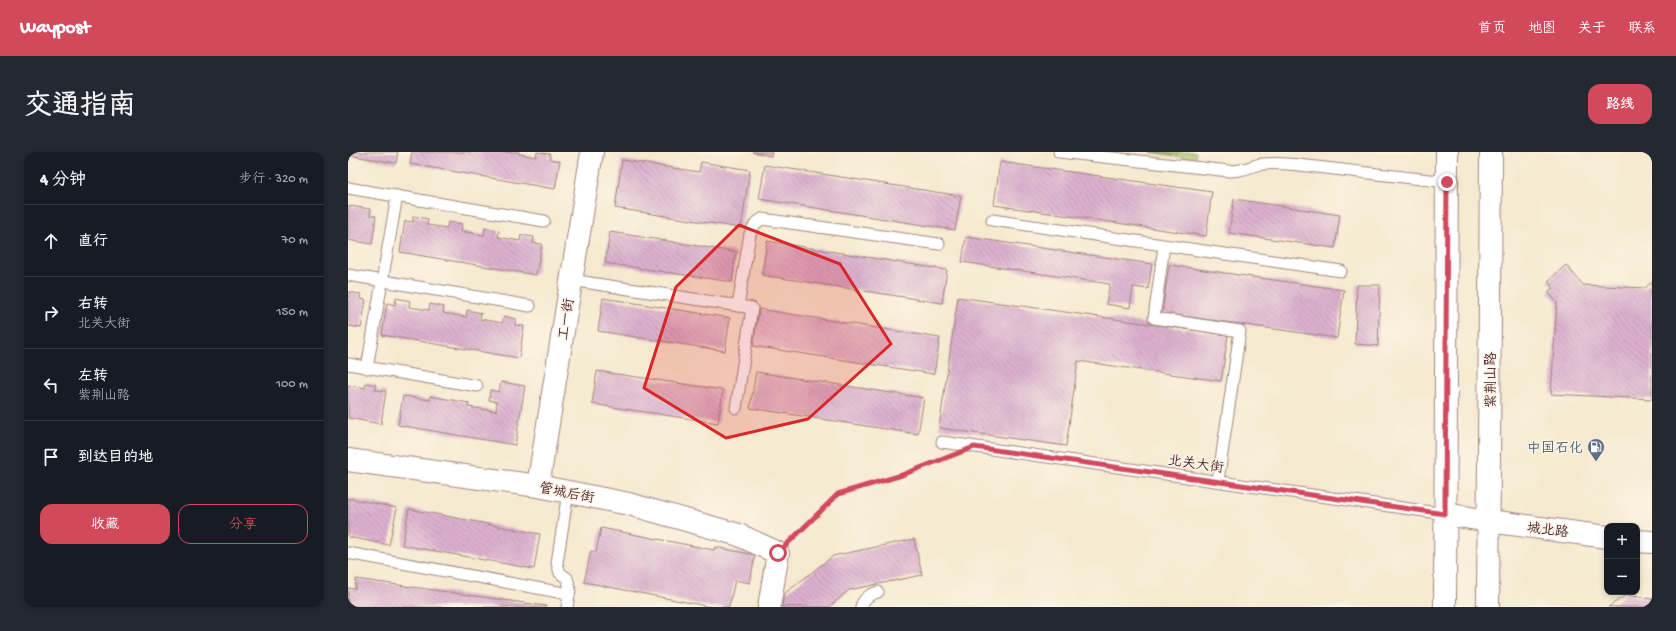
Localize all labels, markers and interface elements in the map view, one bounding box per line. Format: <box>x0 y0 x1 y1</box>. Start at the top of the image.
text: Waypost <box>20 17 90 40</box>
text: 首页 <box>1478 21 1506 38</box>
text: 地图 <box>1528 21 1556 38</box>
text: 关于 <box>1578 21 1606 38</box>
text: 联系 <box>1628 21 1656 38</box>
button: 路线 <box>1588 84 1652 124</box>
text: 交通指南 <box>24 91 136 124</box>
text: 4 分钟 <box>40 171 86 191</box>
text: 步行 · 320 m <box>239 172 308 187</box>
route end <box>1438 173 1456 191</box>
icon: ahead <box>40 230 62 252</box>
text: 直行 <box>78 233 108 251</box>
text: 70 m <box>282 233 308 248</box>
text: 右转 <box>78 296 108 314</box>
street label: 工一街 <box>555 297 579 341</box>
icon: right <box>40 302 62 324</box>
text: 150 m <box>276 305 308 320</box>
text: 北关大街 <box>78 317 130 332</box>
street label: 紫荆山路 <box>1483 352 1501 408</box>
text: 左转 <box>78 368 108 386</box>
icon: left <box>40 374 62 396</box>
text: 100 m <box>276 377 308 392</box>
text: 紫荆山路 <box>78 389 130 404</box>
fuel station icon: 中国石化 <box>1586 437 1606 462</box>
place label: 中国石化 <box>1527 440 1583 458</box>
icon: arrive <box>40 446 62 468</box>
text: 到达目的地 <box>78 449 153 467</box>
street label: 北关大街 <box>1167 452 1225 478</box>
street label: 管城后街 <box>537 480 596 508</box>
button: 收藏 <box>40 504 170 544</box>
button: 分享 <box>178 504 308 544</box>
street label: 城北路 <box>1526 519 1570 542</box>
map controls <box>1604 523 1640 595</box>
button: + <box>1604 523 1640 559</box>
route start <box>769 544 787 562</box>
button: − <box>1604 559 1640 595</box>

